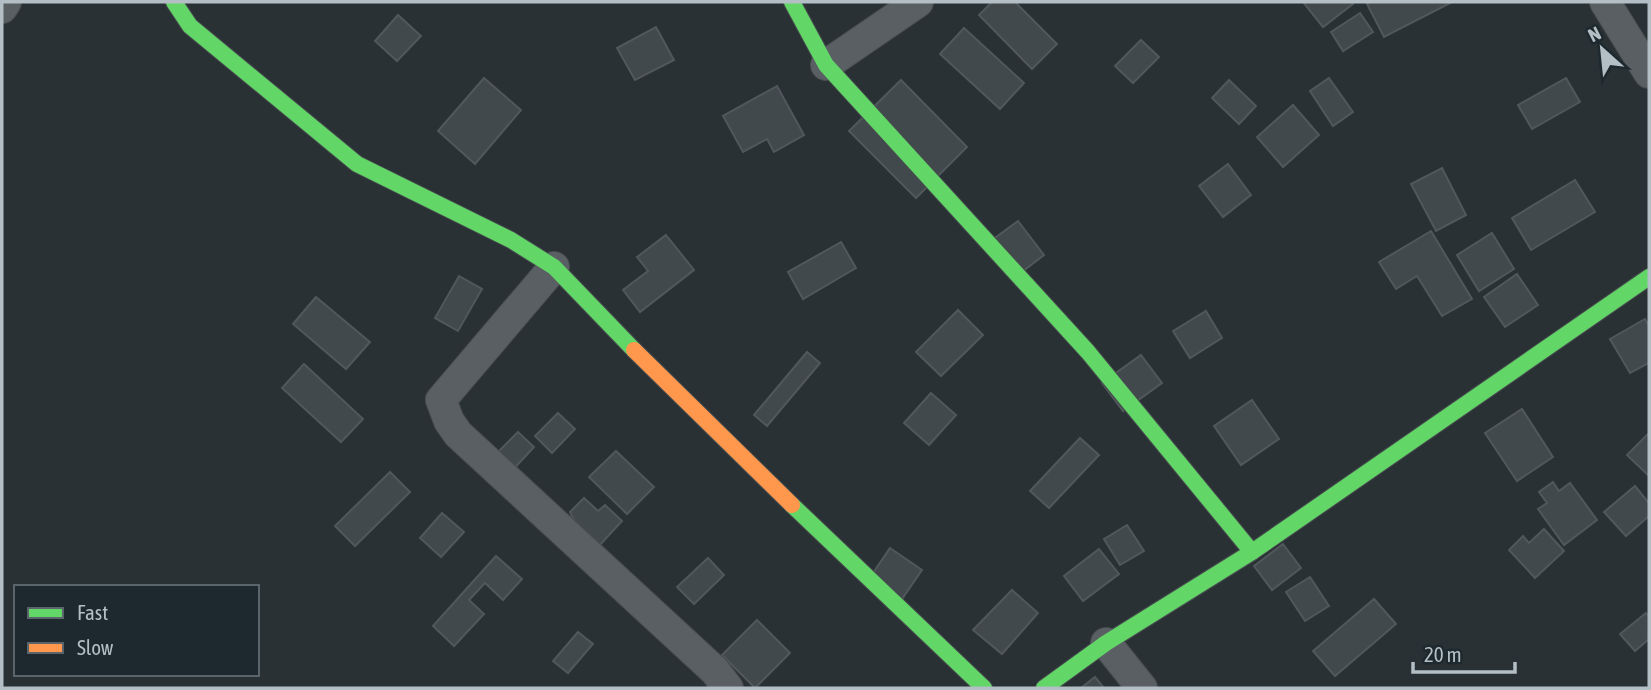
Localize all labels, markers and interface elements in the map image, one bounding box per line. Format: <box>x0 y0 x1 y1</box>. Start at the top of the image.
north arrow <box>1567 14 1637 84</box>
text: N <box>1584 22 1604 46</box>
legend <box>14 585 259 676</box>
text: Fast <box>77 600 108 624</box>
scale bar <box>1413 630 1514 674</box>
text: Slow <box>77 635 114 659</box>
text: 20 m <box>1424 642 1462 666</box>

